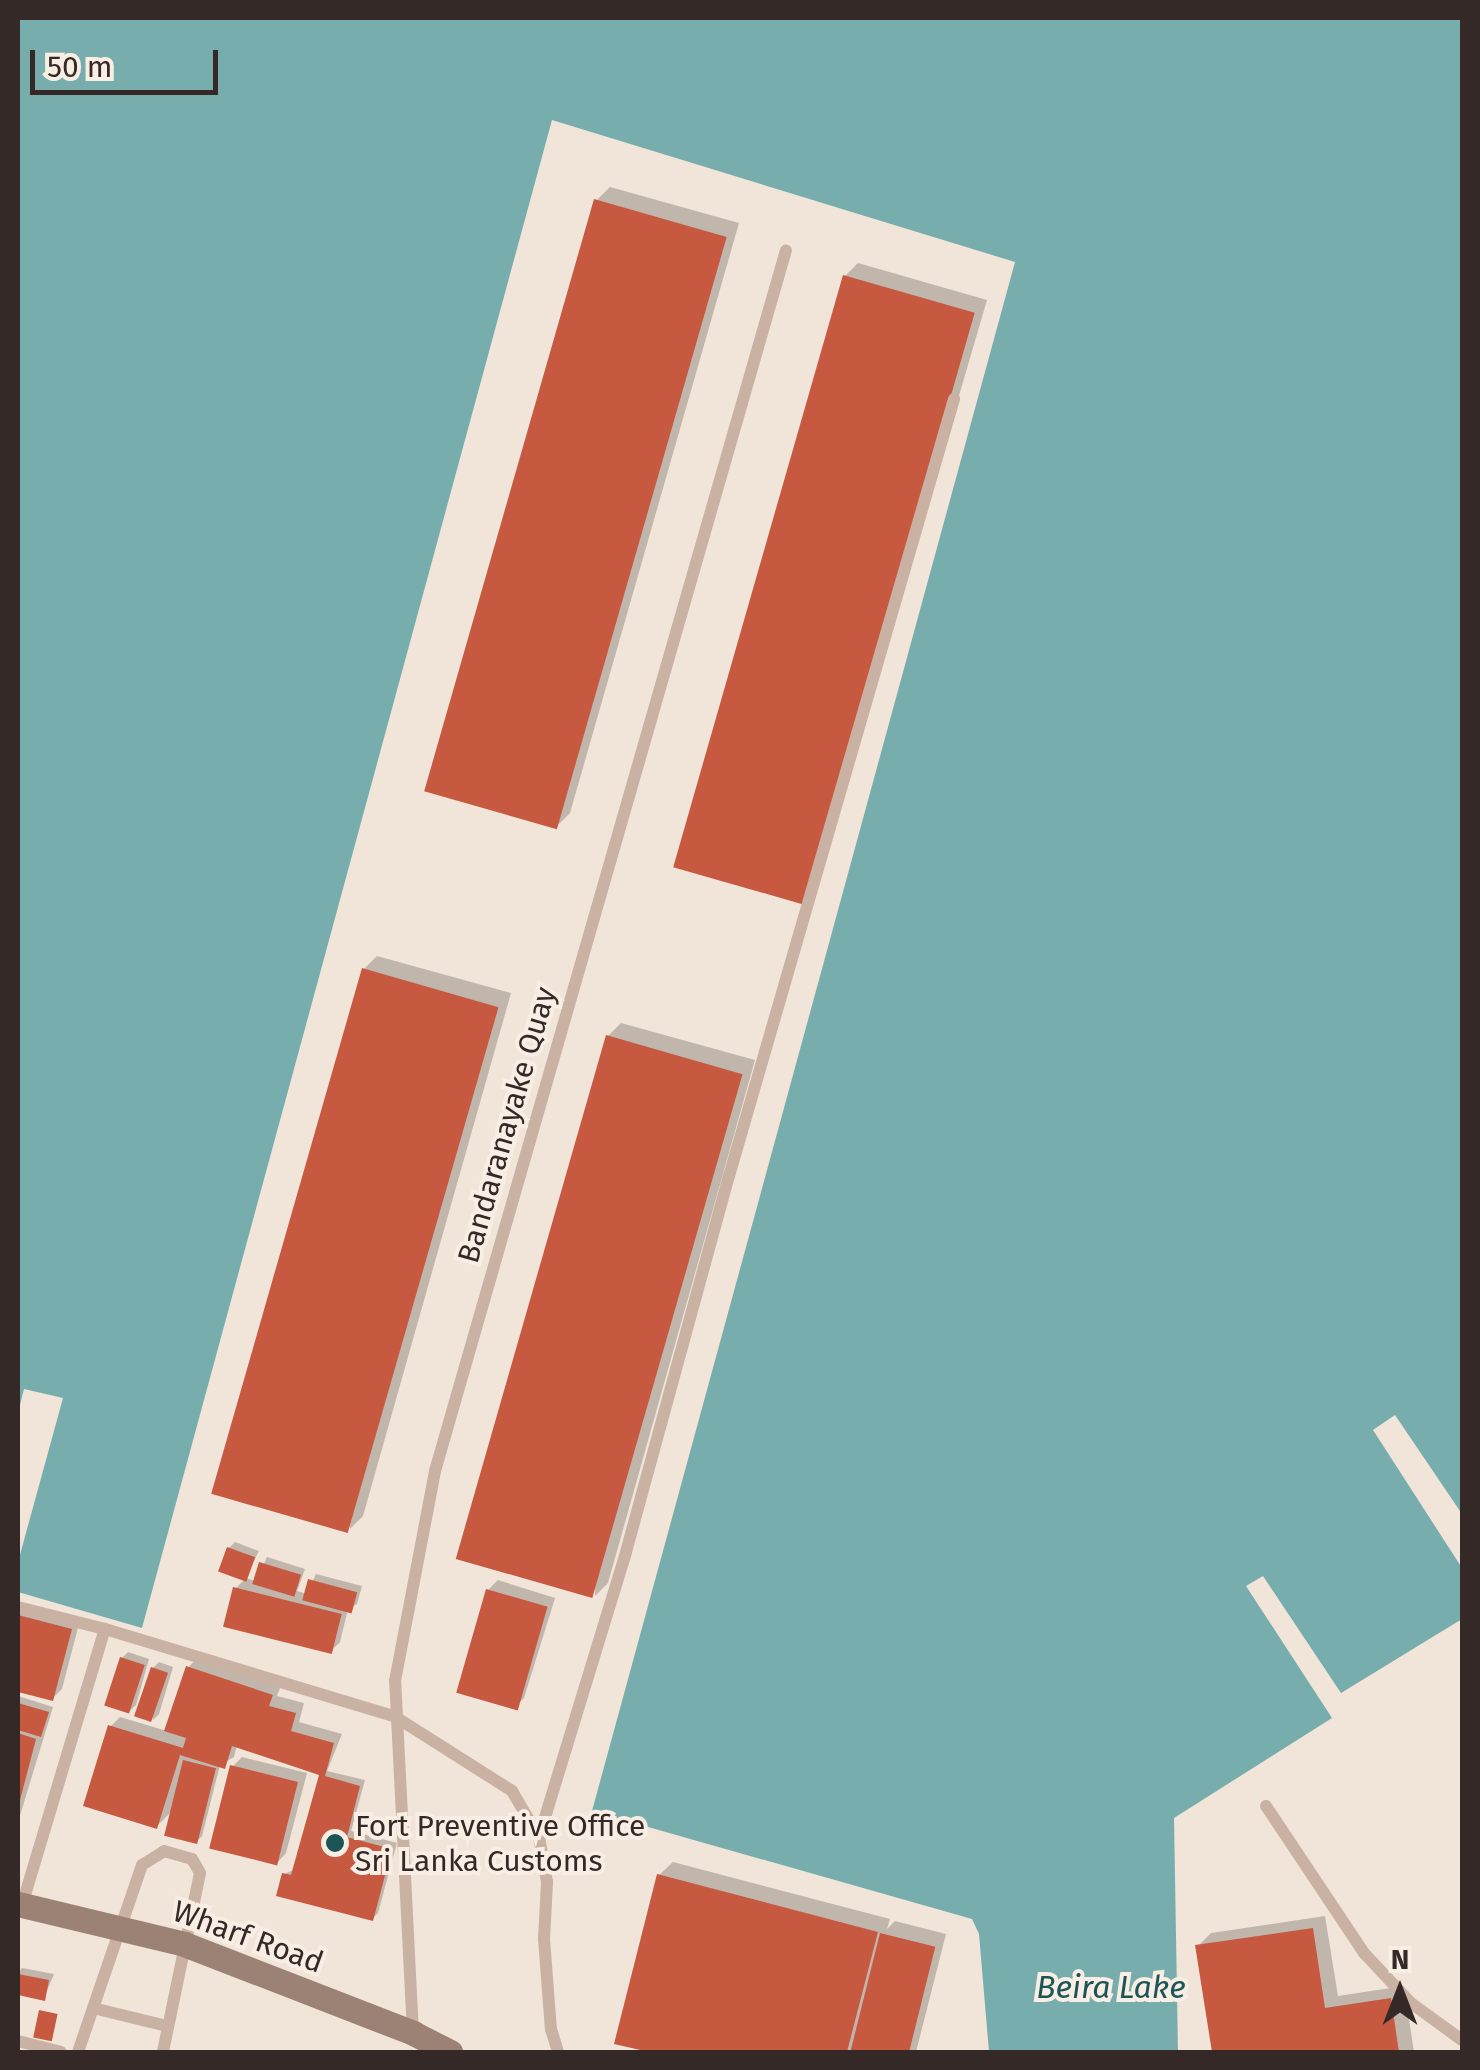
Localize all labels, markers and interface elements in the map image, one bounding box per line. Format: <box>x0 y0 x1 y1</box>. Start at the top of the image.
scale bar <box>35 30 222 92</box>
text: 50 m <box>47 49 112 85</box>
street label: Bandaranayake Quay <box>450 983 564 1267</box>
place label: Fort Preventive Office Sri Lanka Customs <box>355 1808 645 1878</box>
marker: Fort Preventive Office Sri Lanka Customs <box>324 1832 346 1854</box>
street label: Wharf Road <box>168 1893 328 1981</box>
north arrow <box>1350 1940 1450 2040</box>
text: N <box>1391 1943 1409 1976</box>
water label: Beira Lake <box>1036 1968 1186 2006</box>

